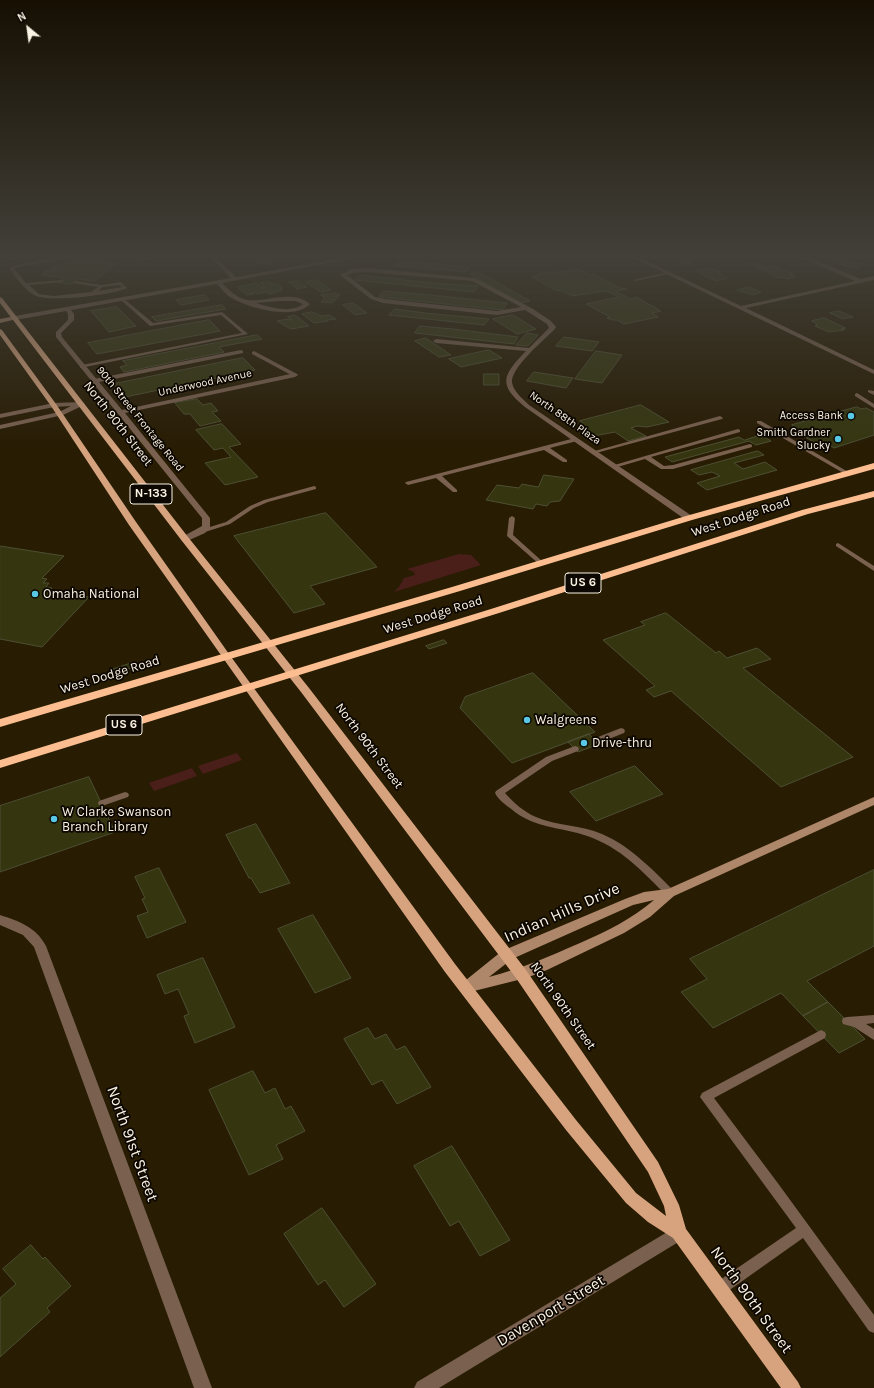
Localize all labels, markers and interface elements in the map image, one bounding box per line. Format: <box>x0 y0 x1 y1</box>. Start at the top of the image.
north arrow <box>8 8 48 48</box>
text: N <box>15 9 29 25</box>
street label: 90th Street Frontage Road <box>94 364 186 474</box>
street label: Underwood Avenue <box>157 367 253 399</box>
street label: North 90th Street <box>80 379 156 469</box>
street label: North 88th Plaza <box>527 388 603 448</box>
place label: Access Bank <box>780 409 843 423</box>
marker: Access Bank <box>846 411 856 421</box>
place label: Smith Gardner Slucky <box>756 426 830 452</box>
marker: Smith Gardner Slucky <box>833 434 843 444</box>
road number: N-133 <box>130 484 172 504</box>
street label: West Dodge Road <box>690 494 792 540</box>
road number: US 6 <box>565 573 601 593</box>
place label: Omaha National <box>43 586 139 602</box>
marker: Omaha National <box>30 589 40 599</box>
street label: West Dodge Road <box>381 592 485 638</box>
street label: West Dodge Road <box>58 652 162 698</box>
street label: North 90th Street <box>332 700 406 792</box>
place label: Walgreens <box>535 712 597 728</box>
road number: US 6 <box>106 715 142 735</box>
marker: Walgreens <box>522 715 532 725</box>
place label: Drive-thru <box>592 735 652 751</box>
marker: Drive-thru <box>579 738 589 748</box>
place label: W Clarke Swanson Branch Library <box>62 804 171 835</box>
marker: W Clarke Swanson Branch Library <box>49 814 59 824</box>
street label: Indian Hills Drive <box>501 879 623 947</box>
street label: North 90th Street <box>527 959 599 1053</box>
street label: North 91st Street <box>102 1084 162 1204</box>
street label: North 90th Street <box>706 1243 796 1357</box>
street label: Davenport Street <box>493 1271 609 1351</box>

